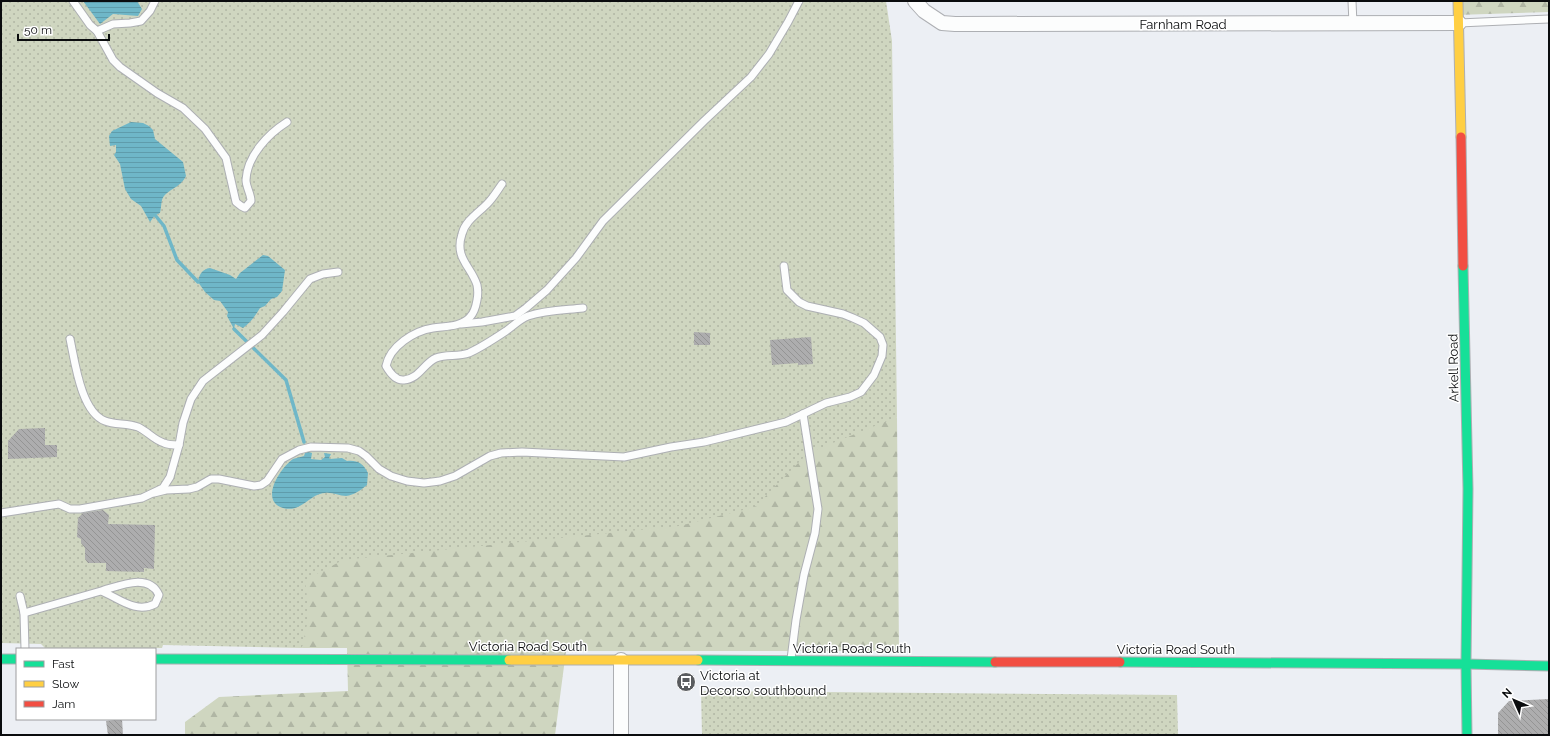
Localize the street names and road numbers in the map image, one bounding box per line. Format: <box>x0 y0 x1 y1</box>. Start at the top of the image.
street label: Farnham Road <box>1139 17 1227 32</box>
street label: Arkell Road <box>1445 334 1462 402</box>
street label: Victoria Road South <box>469 639 587 654</box>
street label: Victoria Road South <box>793 641 911 656</box>
street label: Victoria Road South <box>1117 642 1235 657</box>

